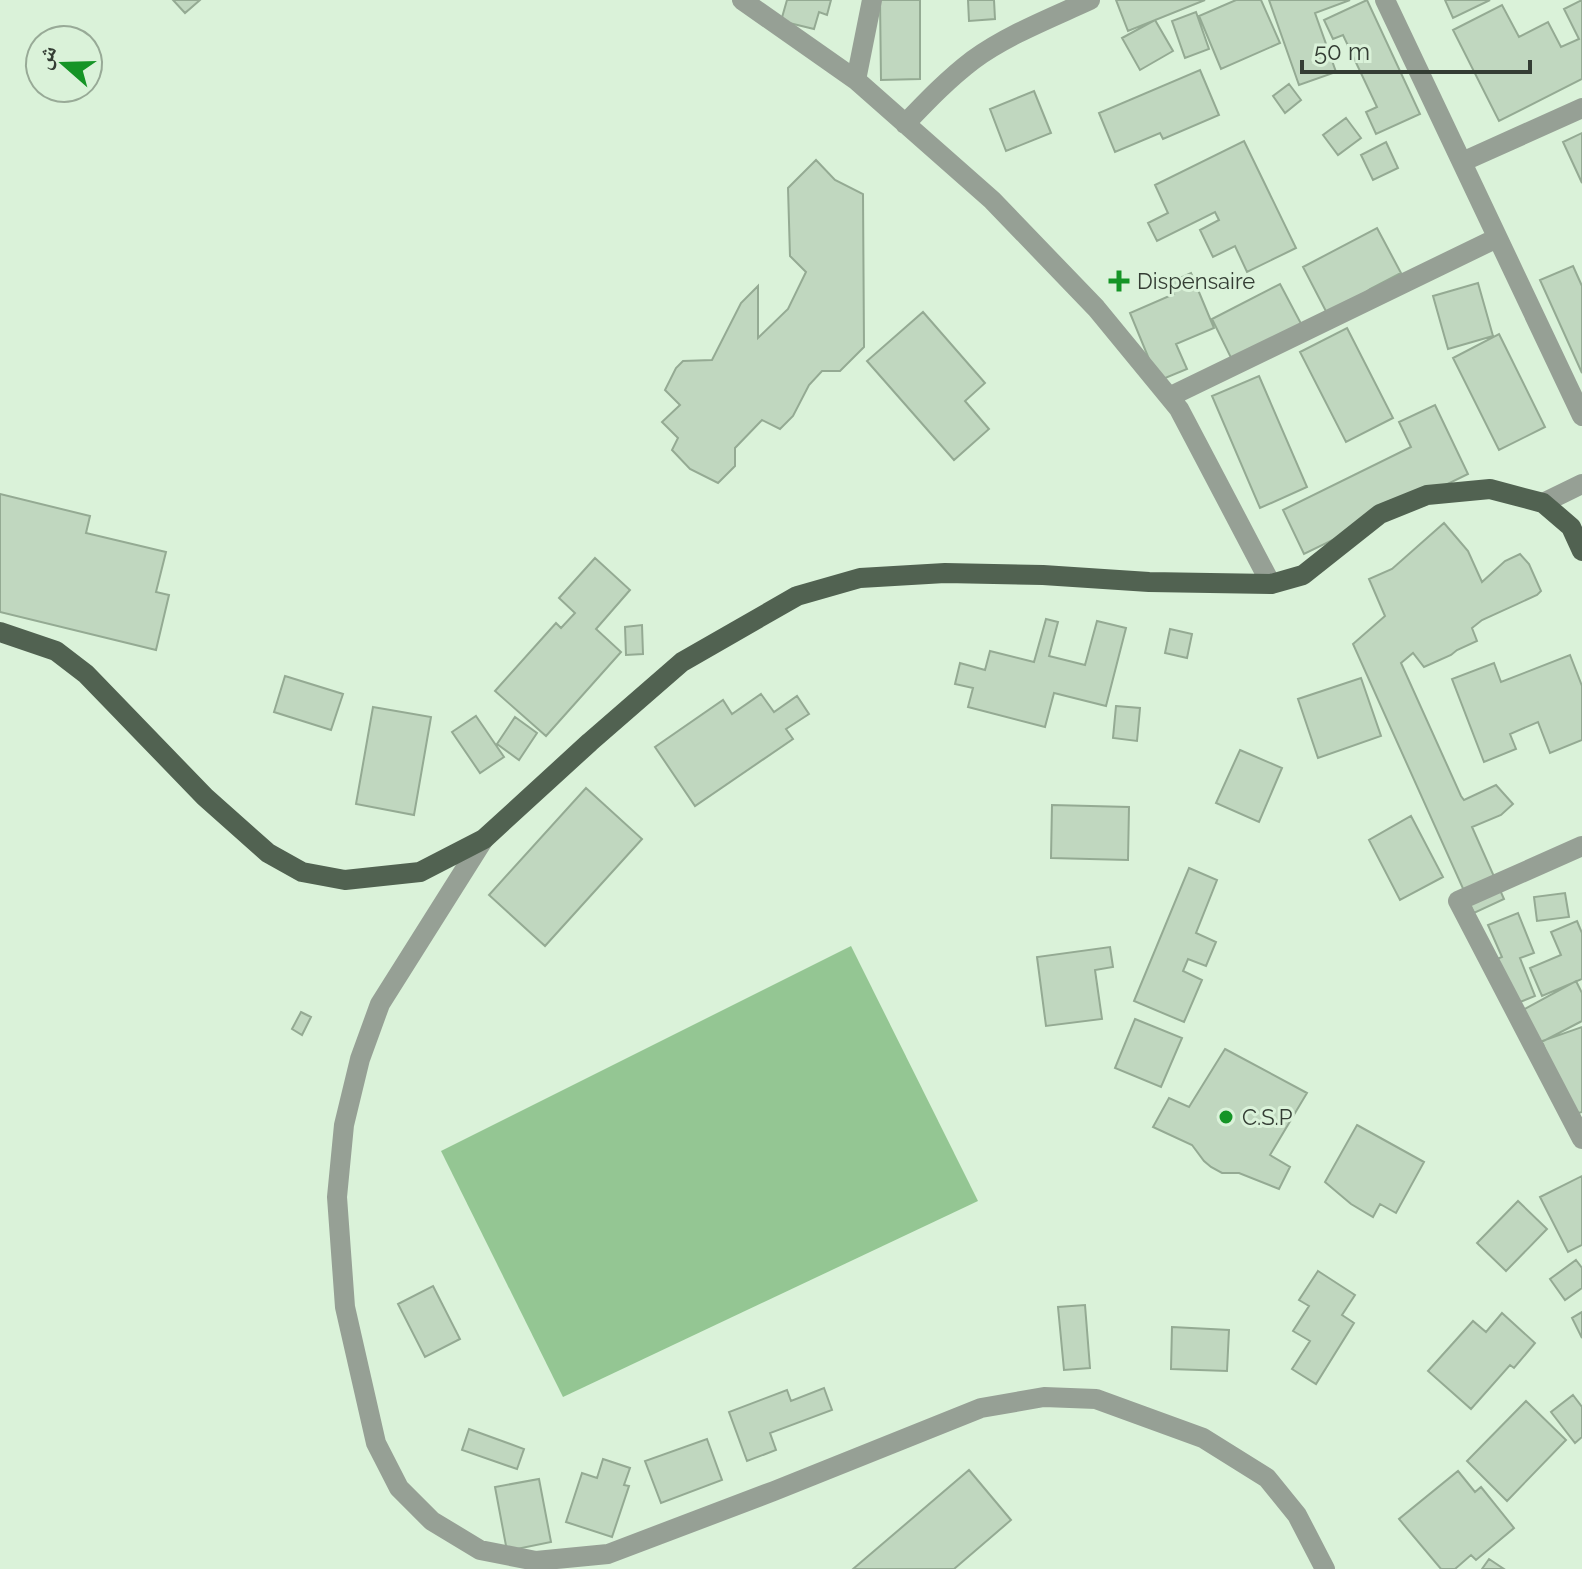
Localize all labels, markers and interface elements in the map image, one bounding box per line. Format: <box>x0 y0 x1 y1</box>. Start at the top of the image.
north arrow <box>24 24 104 104</box>
scale bar <box>1302 24 1530 74</box>
text: 50 m <box>1314 37 1370 66</box>
text: ش <box>29 42 62 73</box>
place label: Dispensaire <box>1137 268 1255 294</box>
marker: Dispensaire <box>1108 270 1130 292</box>
place label: C.S.P <box>1242 1104 1293 1130</box>
marker: C.S.P <box>1217 1108 1235 1126</box>

